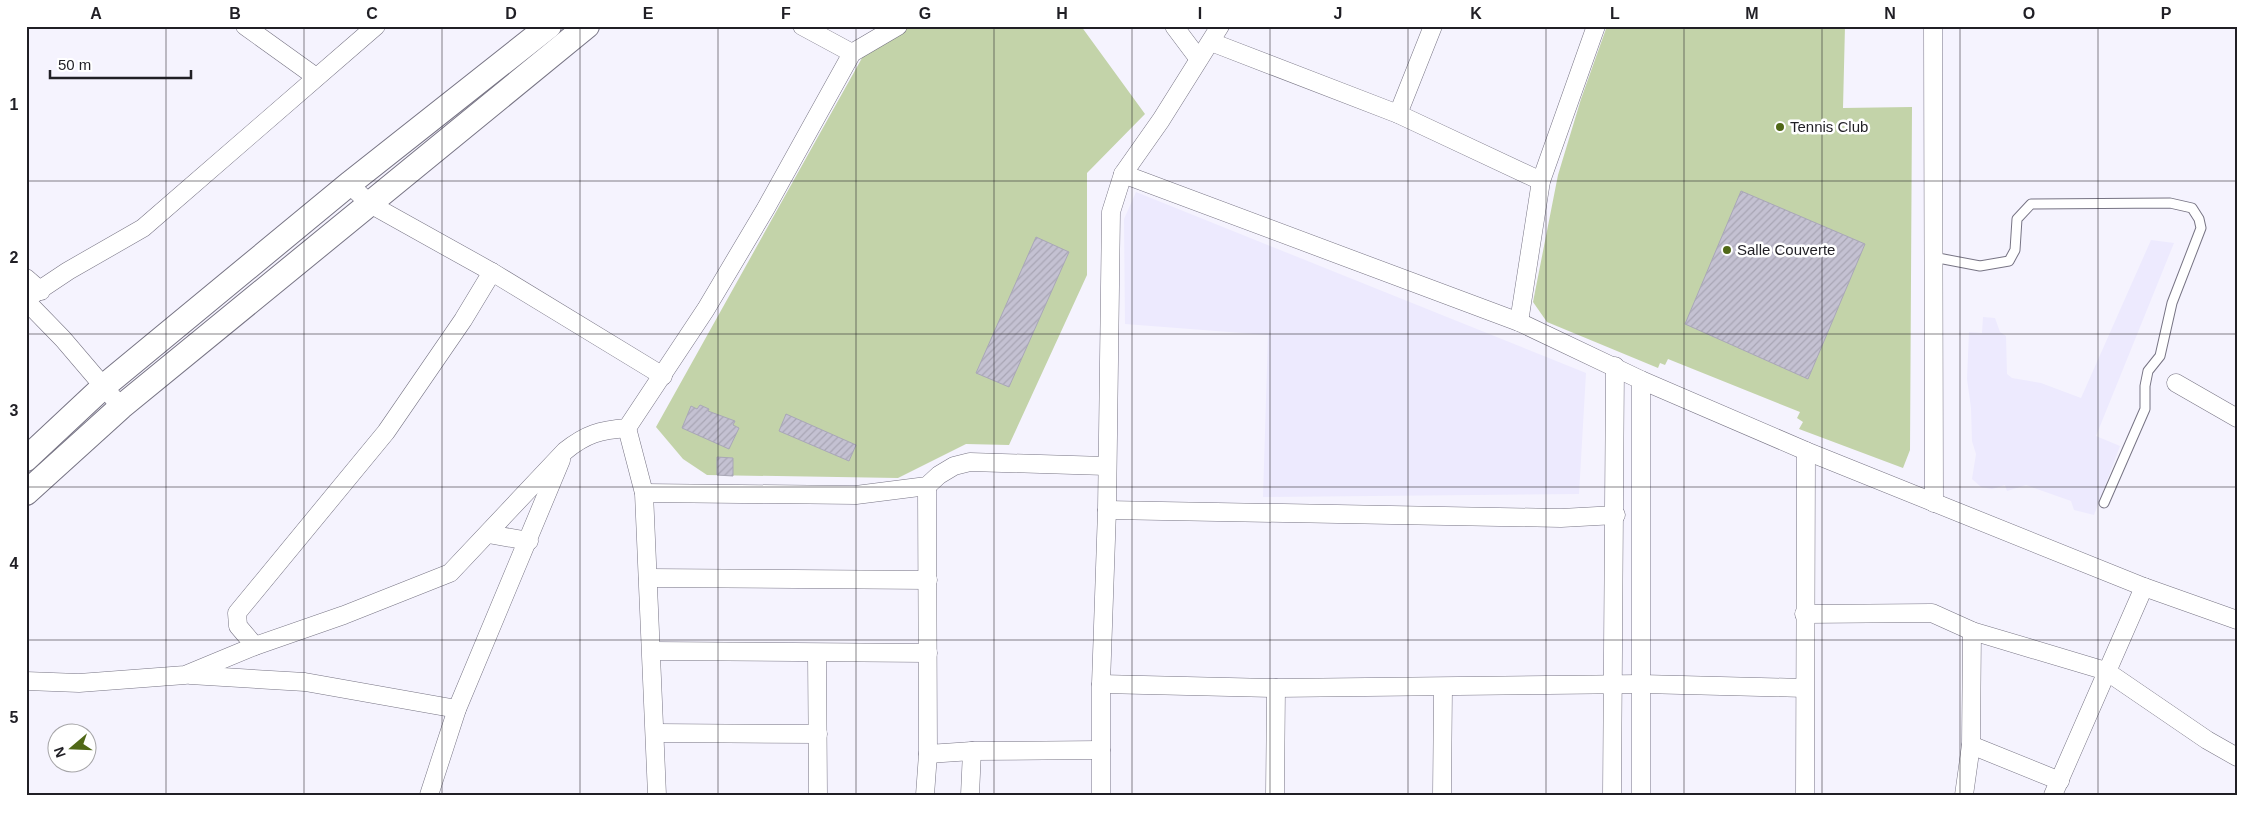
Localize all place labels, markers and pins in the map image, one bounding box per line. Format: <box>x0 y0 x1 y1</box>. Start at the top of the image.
place label: Tennis Club <box>1790 118 1868 135</box>
marker: Tennis Club <box>1774 121 1786 133</box>
place label: Salle Couverte <box>1737 241 1835 258</box>
marker: Salle Couverte <box>1721 244 1733 256</box>

